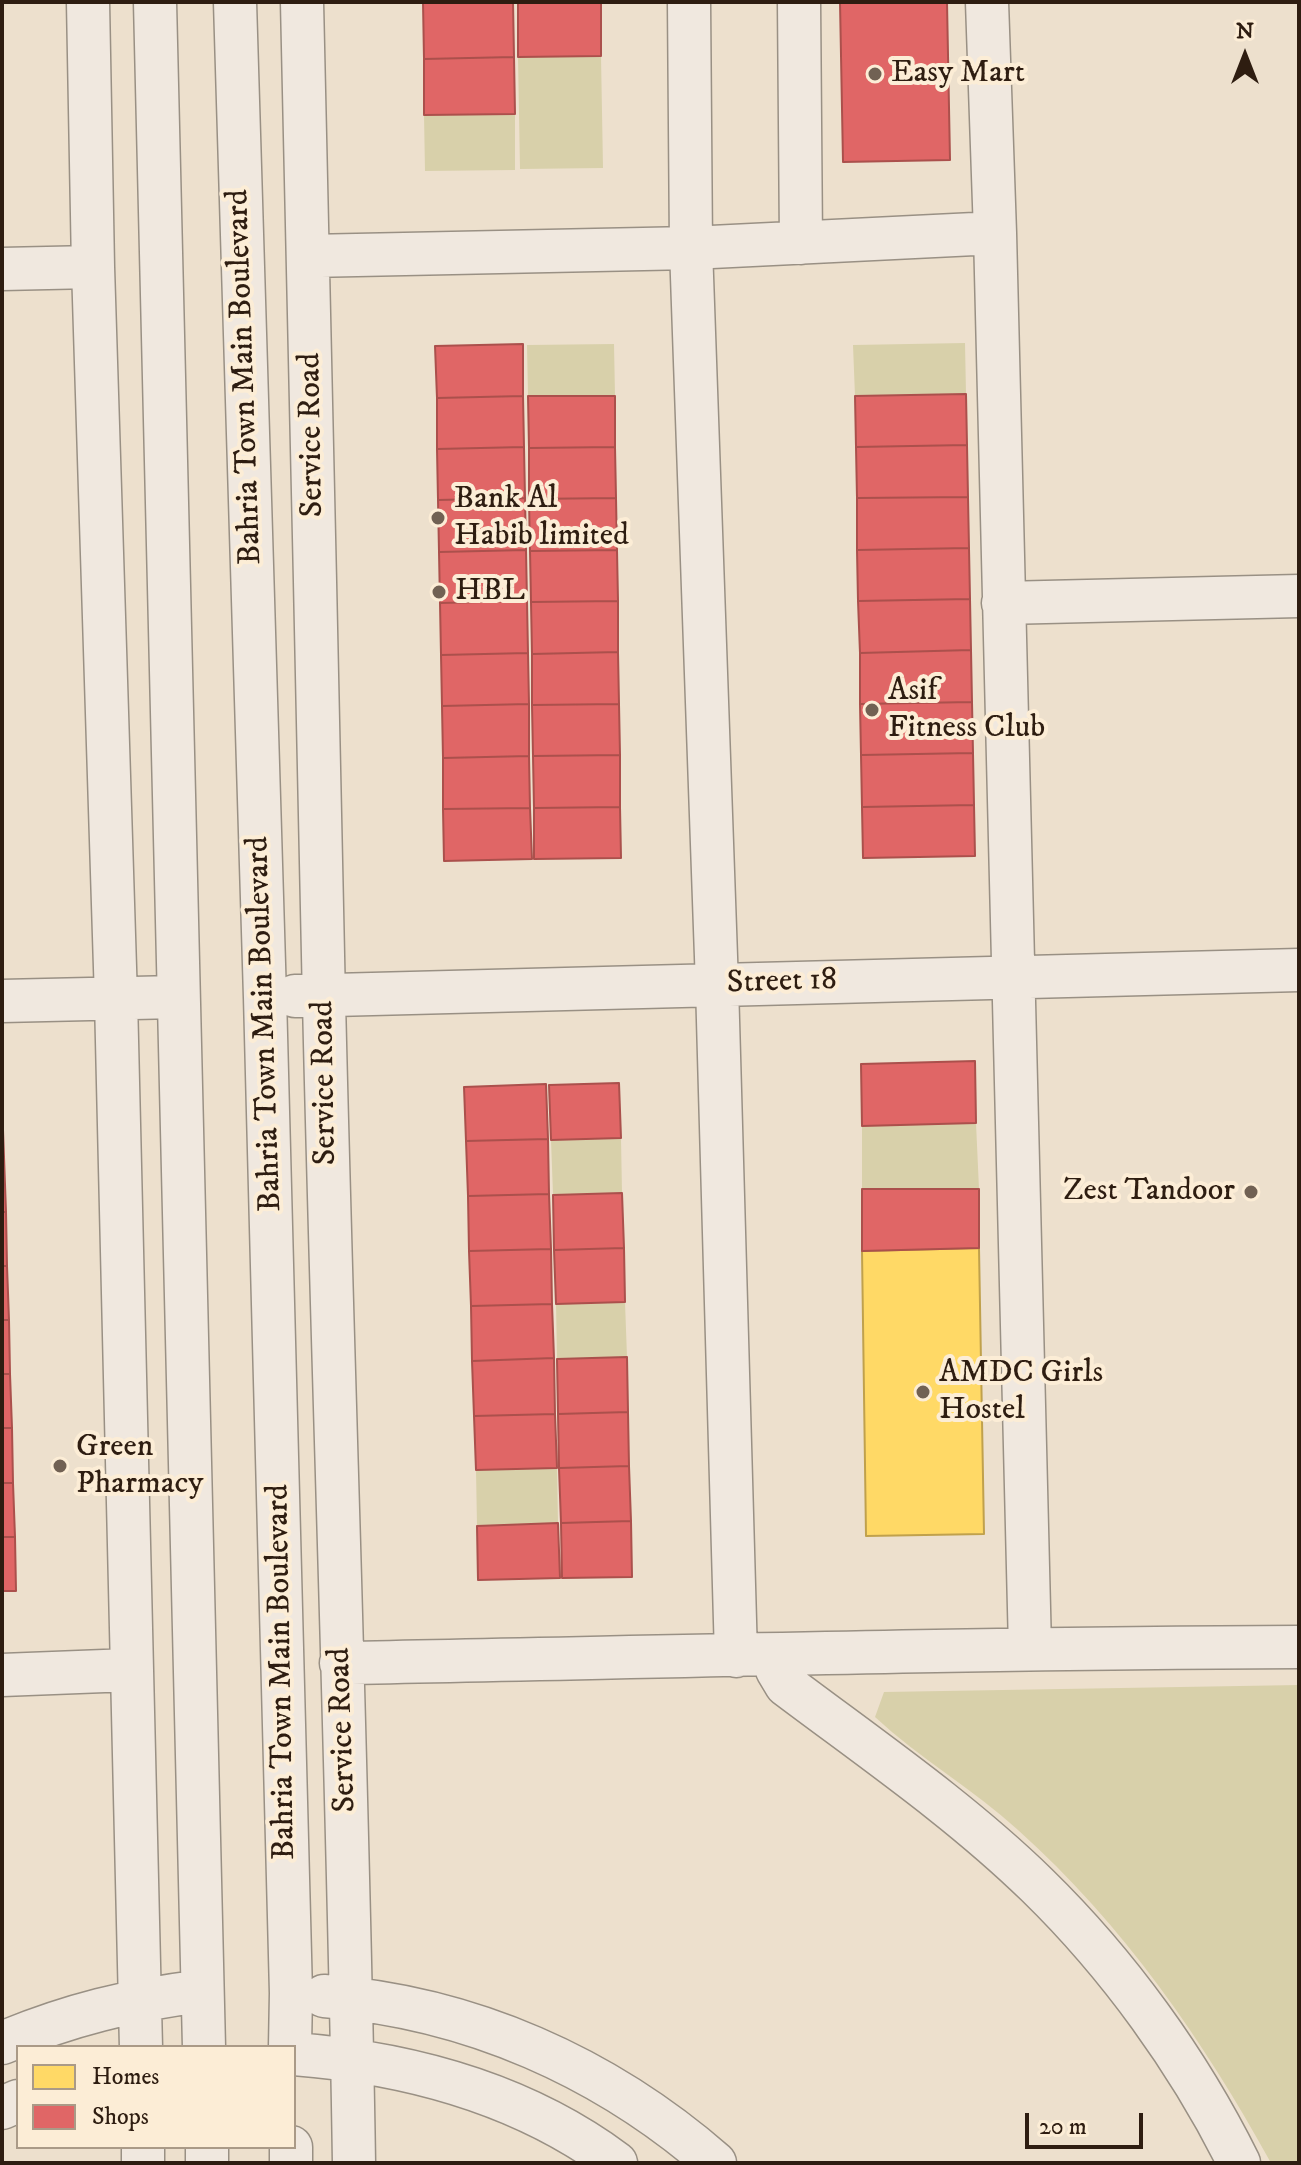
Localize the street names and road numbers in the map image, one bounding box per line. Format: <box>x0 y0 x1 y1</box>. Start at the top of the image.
street label: Bahria Town Main Boulevard <box>220 189 272 565</box>
street label: Service Road <box>292 352 334 518</box>
street label: Bahria Town Main Boulevard <box>240 836 292 1212</box>
street label: Street 18 <box>726 962 838 1004</box>
street label: Service Road <box>305 1000 347 1166</box>
street label: Bahria Town Main Boulevard <box>261 1484 305 1860</box>
street label: Service Road <box>322 1647 366 1813</box>

